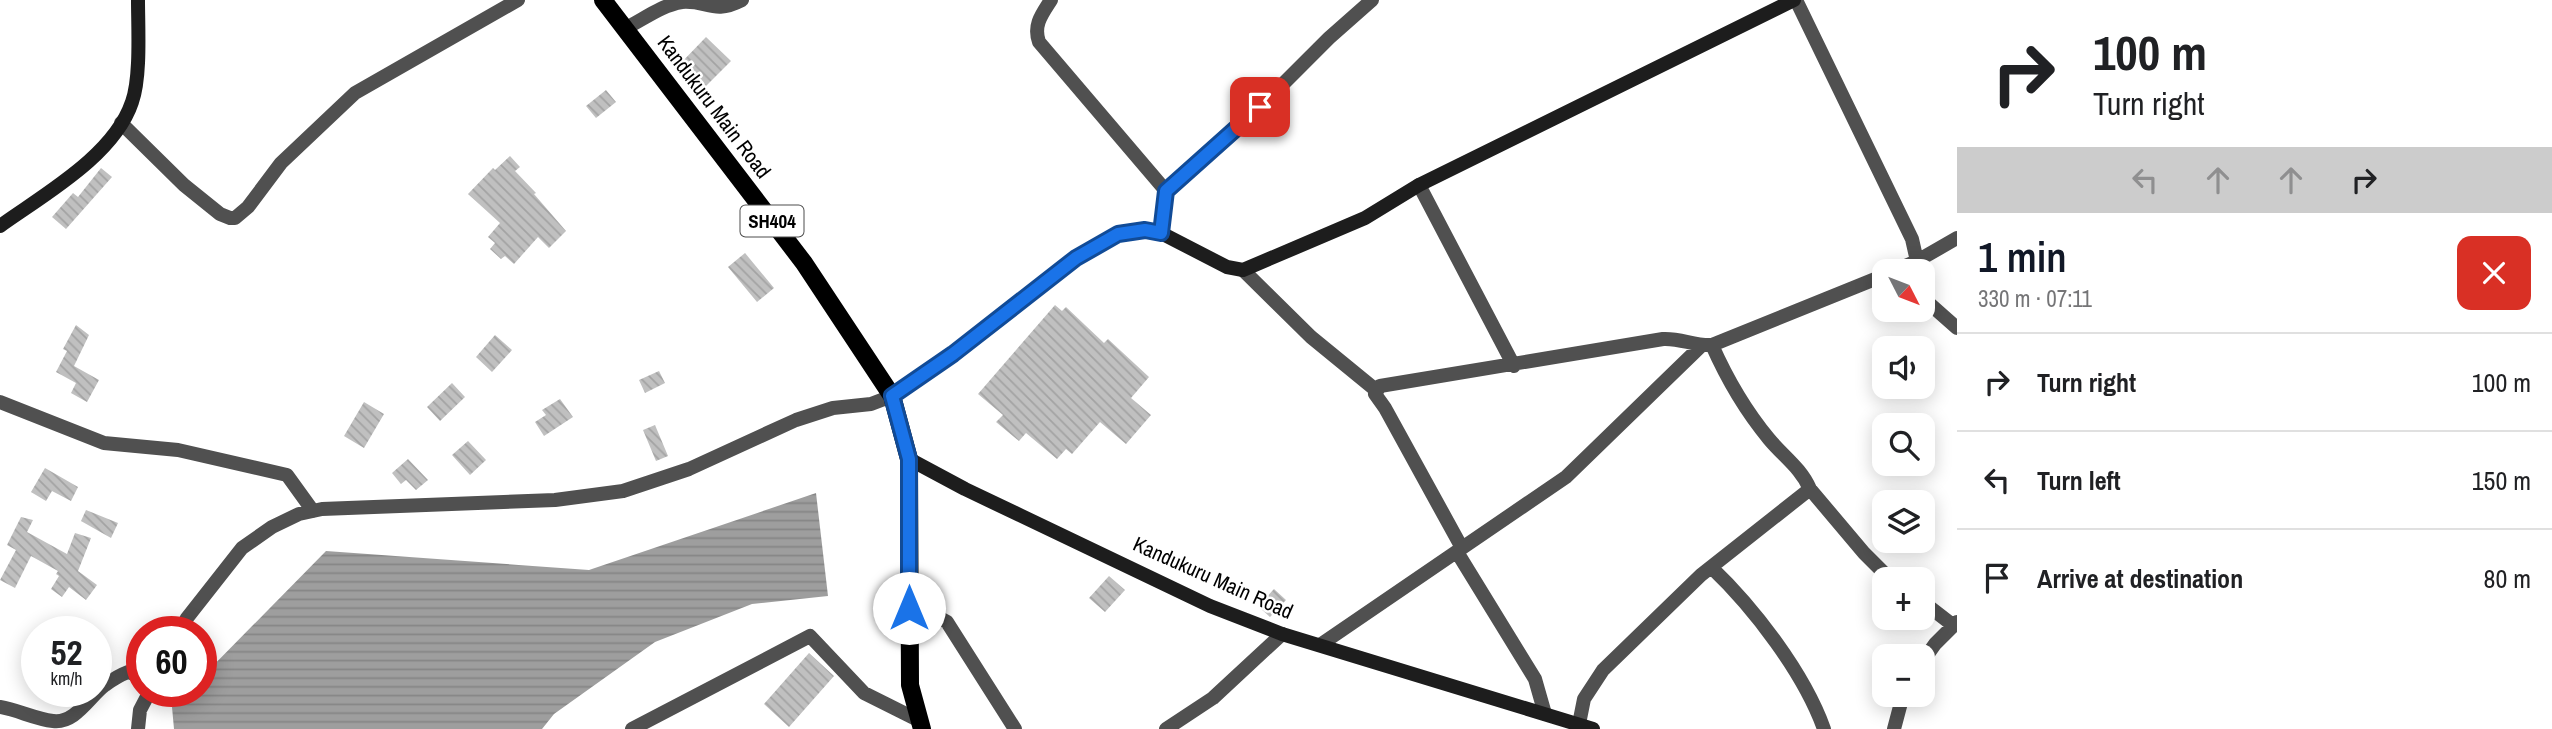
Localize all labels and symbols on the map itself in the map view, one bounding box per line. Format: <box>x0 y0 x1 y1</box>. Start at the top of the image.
street label: Kandukuru Main Road <box>651 29 778 184</box>
pin <box>1230 77 1290 137</box>
road number: SH404 <box>740 206 804 236</box>
north arrow <box>1872 259 1936 322</box>
street label: Kandukuru Main Road <box>1129 529 1298 626</box>
position arrow <box>872 571 946 645</box>
speed limit sign: 60 <box>126 616 217 707</box>

